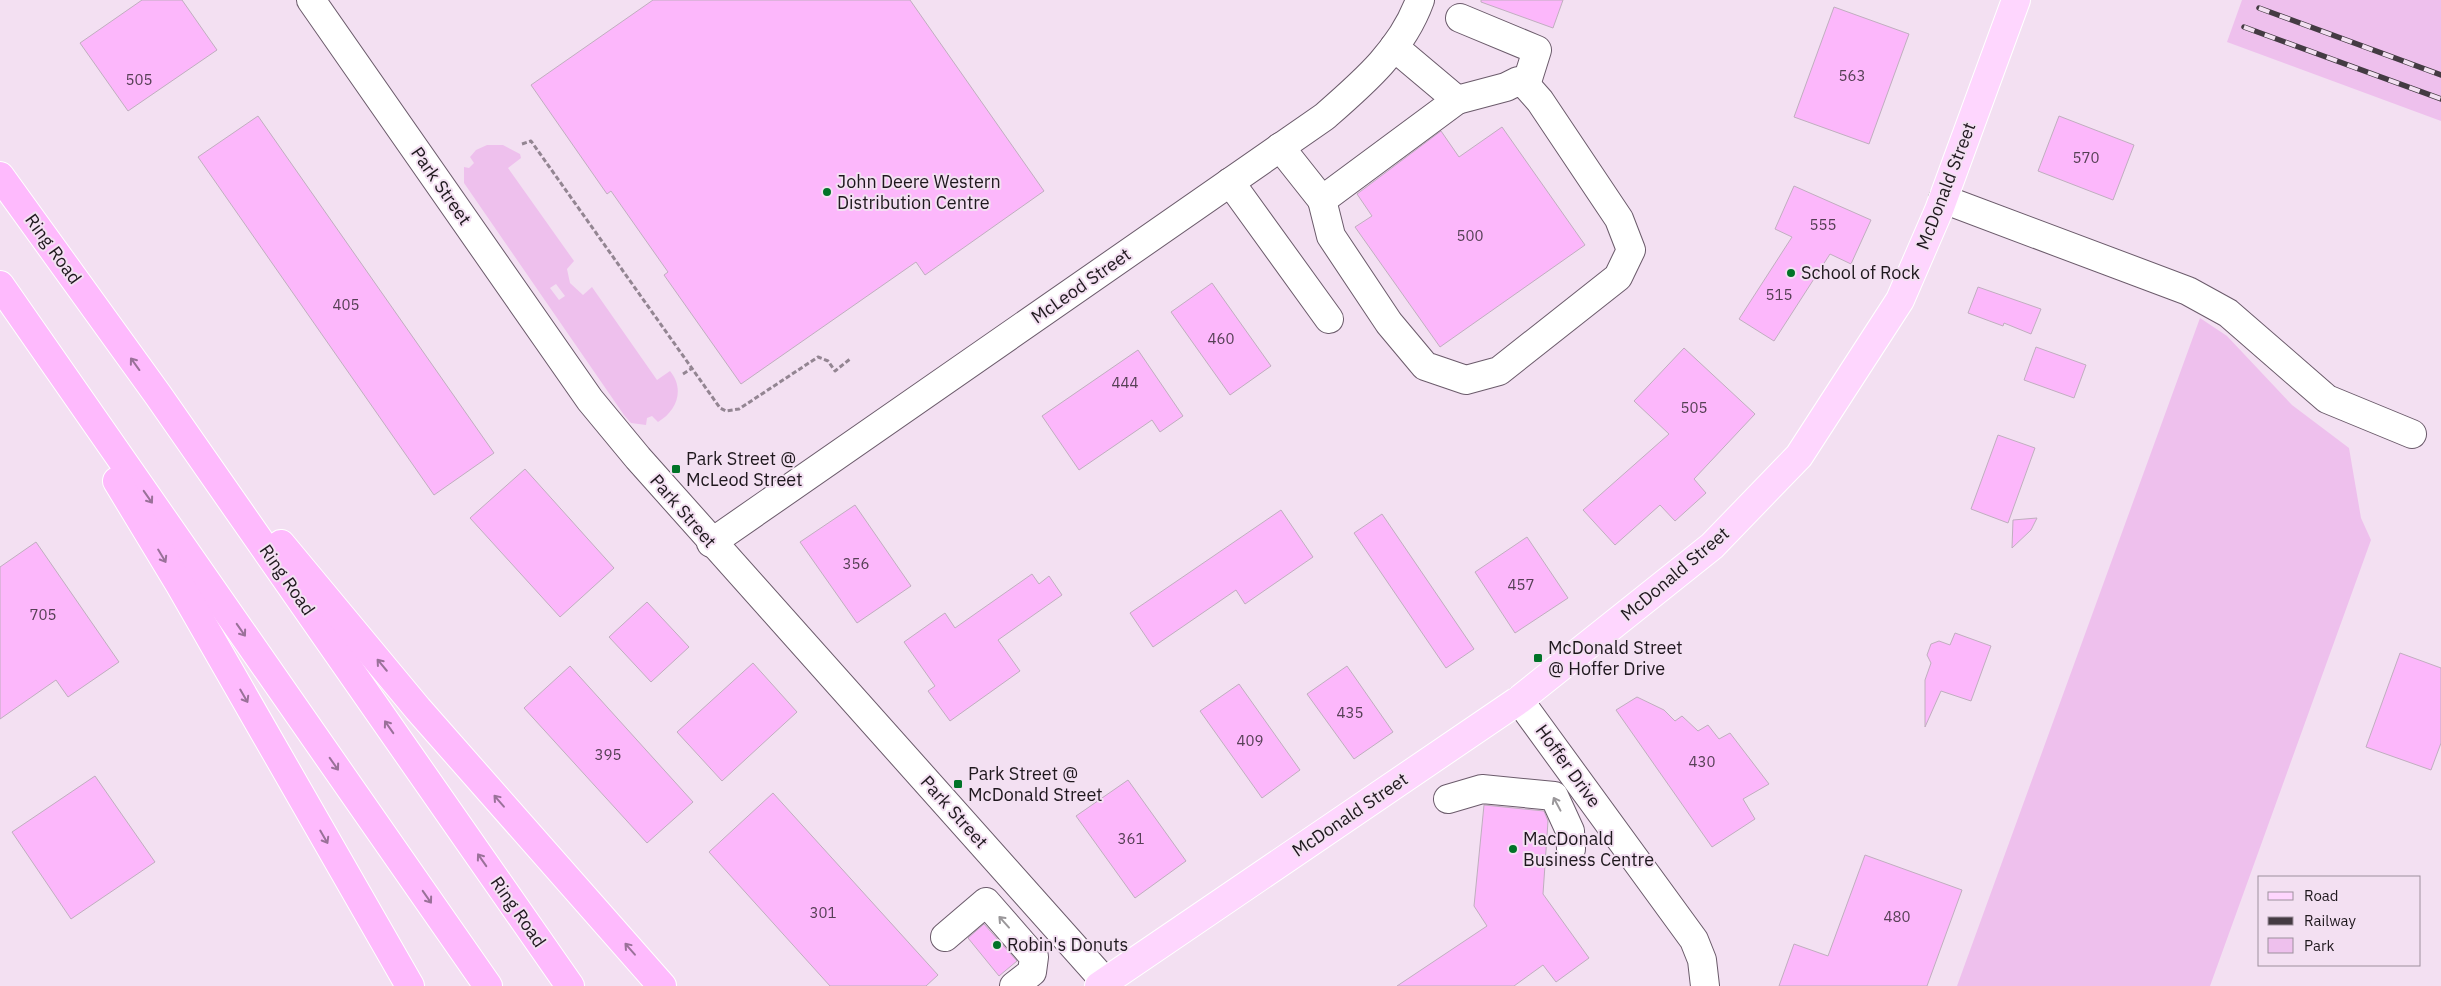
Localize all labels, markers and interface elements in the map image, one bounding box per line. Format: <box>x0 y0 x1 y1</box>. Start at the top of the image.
house number: 563 <box>1838 66 1866 85</box>
house number: 505 <box>125 70 153 89</box>
street label: McDonald Street <box>1911 119 1980 253</box>
street label: Park Street <box>406 142 477 229</box>
house number: 570 <box>2072 148 2100 167</box>
place label: John Deere Western Distribution Centre <box>837 170 1001 214</box>
marker: John Deere Western Distribution Centre <box>821 186 833 198</box>
street label: Ring Road <box>20 209 87 288</box>
house number: 555 <box>1809 215 1837 234</box>
house number: 500 <box>1456 226 1484 245</box>
street label: McLeod Street <box>1026 243 1135 328</box>
place label: School of Rock <box>1801 261 1920 284</box>
marker: School of Rock <box>1785 267 1797 279</box>
house number: 515 <box>1765 285 1793 304</box>
house number: 405 <box>332 295 360 314</box>
house number: 460 <box>1207 329 1235 348</box>
one-way arrow <box>130 357 140 371</box>
house number: 444 <box>1111 373 1139 392</box>
house number: 505 <box>1680 398 1708 417</box>
place label: Park Street @ McLeod Street <box>686 447 803 491</box>
marker: Park Street @ McLeod Street <box>670 463 682 475</box>
street label: Park Street <box>645 469 722 552</box>
one-way arrow <box>143 490 153 504</box>
street label: McDonald Street <box>1616 522 1734 626</box>
street label: Ring Road <box>255 540 320 620</box>
one-way arrow <box>157 548 167 562</box>
house number: 356 <box>842 554 870 573</box>
house number: 457 <box>1507 575 1535 594</box>
house number: 705 <box>29 605 57 624</box>
one-way arrow <box>236 623 246 637</box>
place label: McDonald Street @ Hoffer Drive <box>1548 636 1683 680</box>
marker: McDonald Street @ Hoffer Drive <box>1532 652 1544 664</box>
one-way arrow <box>376 659 387 672</box>
one-way arrow <box>239 689 249 703</box>
house number: 435 <box>1336 703 1364 722</box>
one-way arrow <box>384 720 394 734</box>
street label: Hoffer Drive <box>1531 720 1606 812</box>
house number: 409 <box>1236 731 1264 750</box>
house number: 395 <box>594 745 622 764</box>
house number: 430 <box>1688 752 1716 771</box>
one-way arrow <box>329 757 339 771</box>
place label: Park Street @ McDonald Street <box>968 762 1103 806</box>
street label: McDonald Street <box>1287 767 1412 862</box>
street label: Park Street <box>916 771 993 853</box>
marker: Park Street @ McDonald Street <box>952 778 964 790</box>
one-way arrow <box>494 795 505 808</box>
one-way arrow <box>1552 796 1562 811</box>
place label: MacDonald Business Centre <box>1523 827 1654 871</box>
house number: 361 <box>1117 829 1145 848</box>
one-way arrow <box>320 830 330 844</box>
marker: MacDonald Business Centre <box>1507 843 1519 855</box>
one-way arrow <box>477 853 487 867</box>
street label: Ring Road <box>486 872 551 952</box>
legend <box>2258 876 2421 966</box>
text: Road <box>2304 886 2339 905</box>
one-way arrow <box>422 890 432 904</box>
house number: 301 <box>809 903 837 922</box>
house number: 480 <box>1883 907 1911 926</box>
text: Railway <box>2304 911 2357 930</box>
one-way arrow <box>998 916 1010 929</box>
place label: Robin's Donuts <box>1007 933 1128 956</box>
text: Park <box>2304 936 2334 955</box>
marker: Robin's Donuts <box>991 939 1003 951</box>
one-way arrow <box>624 943 636 956</box>

